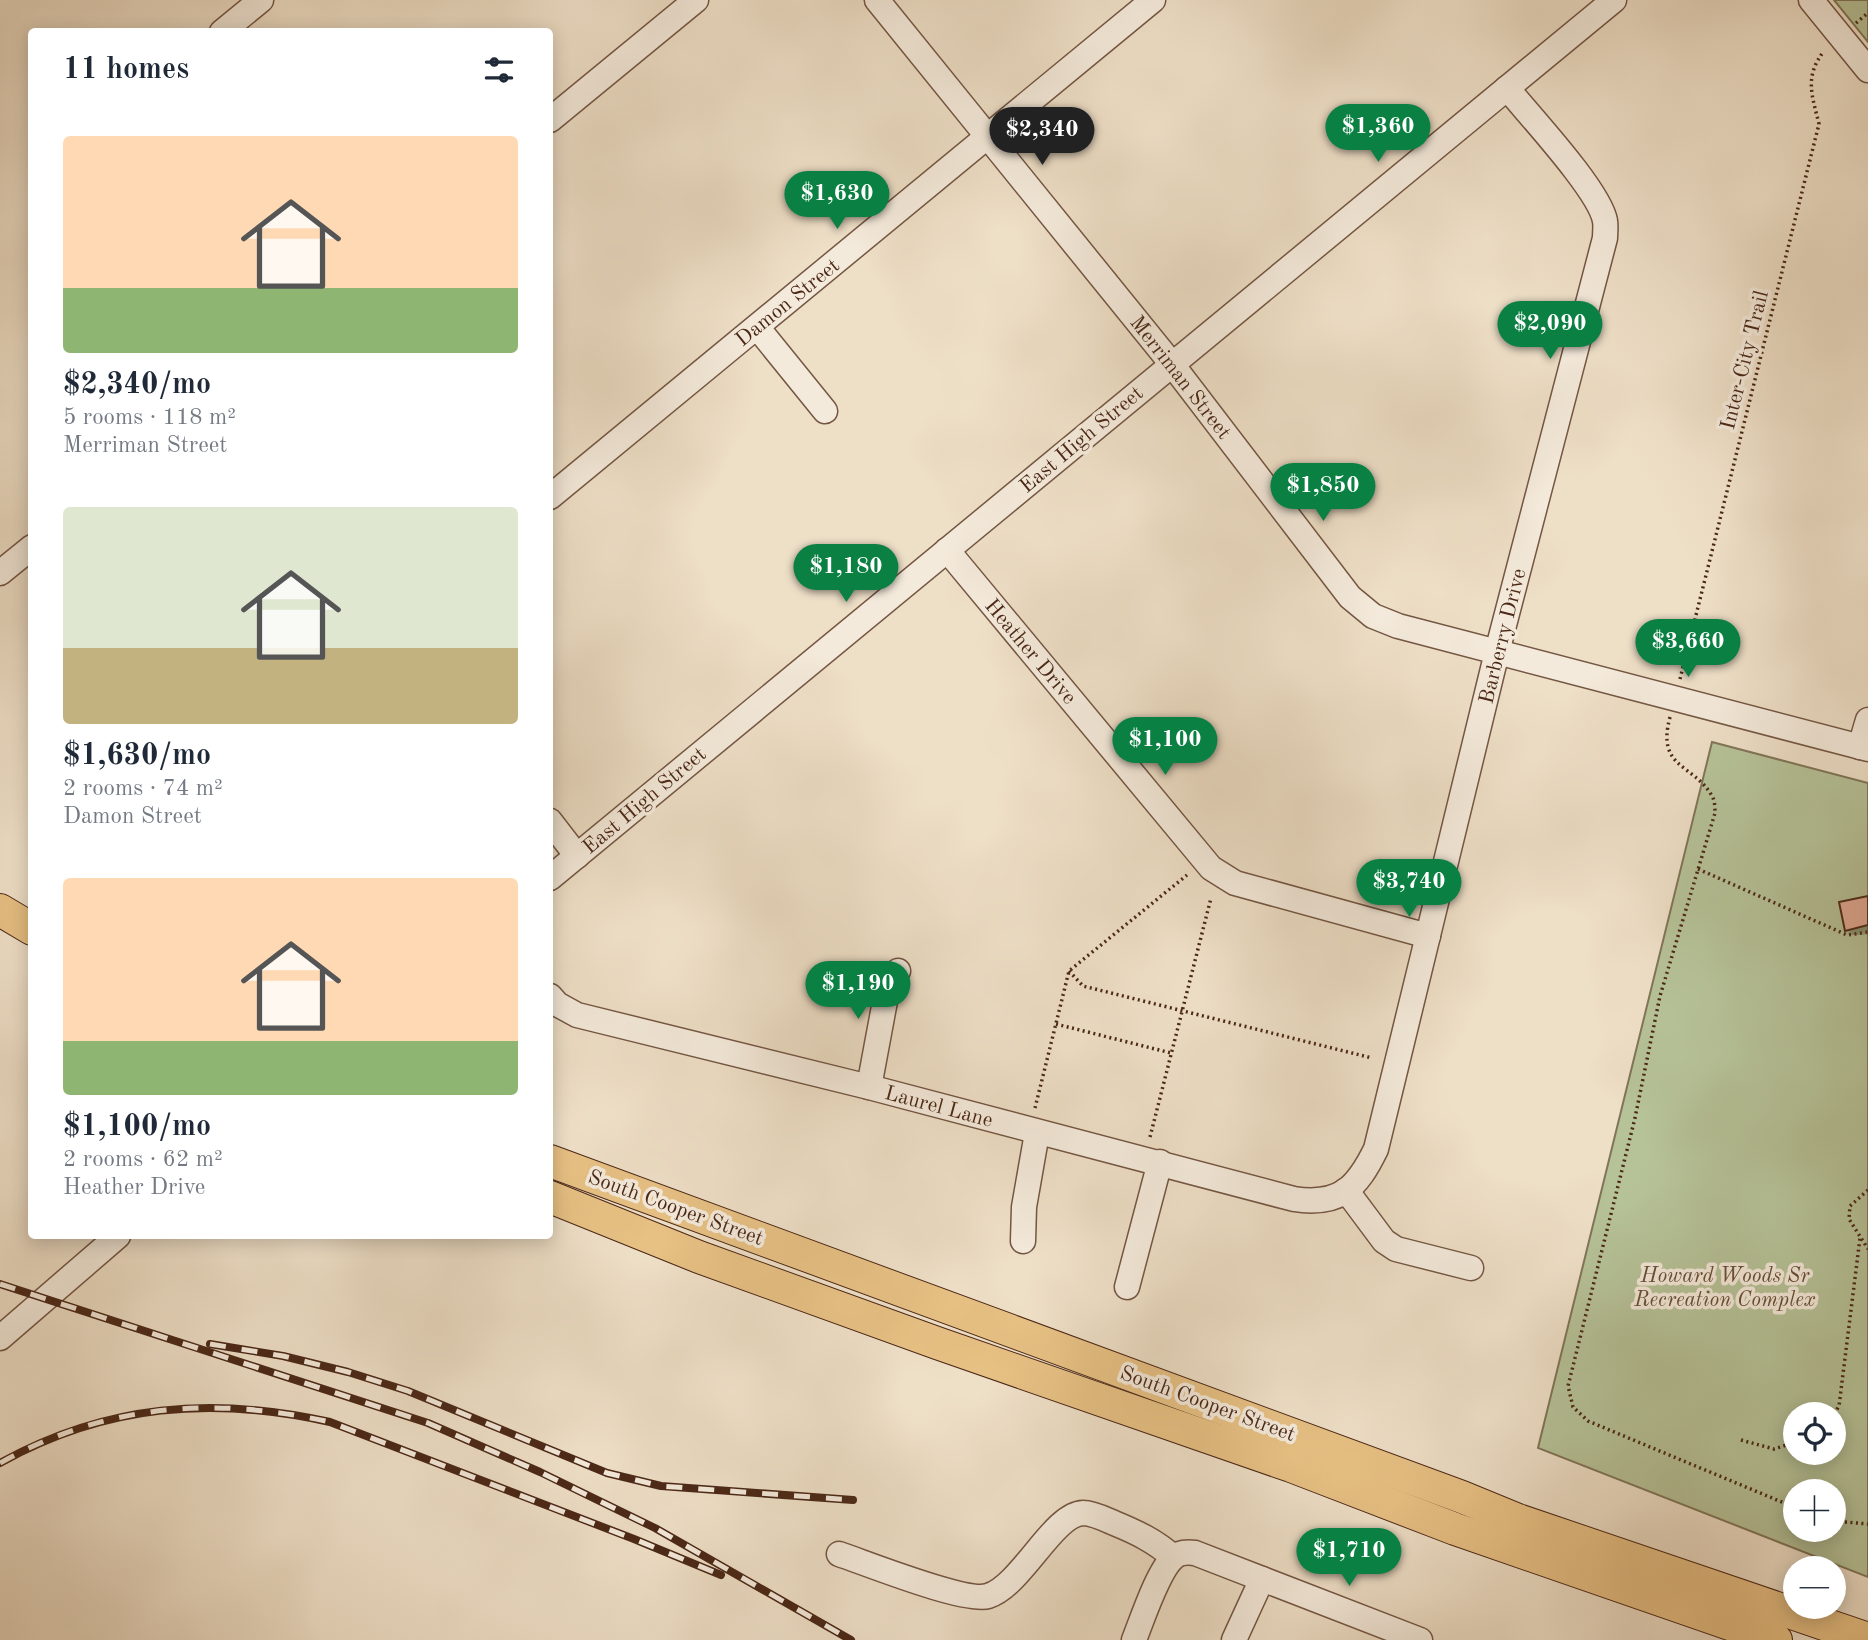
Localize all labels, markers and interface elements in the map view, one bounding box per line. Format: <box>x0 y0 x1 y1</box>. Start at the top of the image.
icon: filters <box>480 51 518 89</box>
text: 11 homes <box>63 55 189 85</box>
pin: $1,360 <box>1321 104 1435 164</box>
pin: $2,340 <box>985 108 1099 167</box>
text: $1,360 <box>1341 115 1415 138</box>
text: $2,340 <box>1005 118 1079 141</box>
pin: $1,630 <box>780 172 894 231</box>
icon: home <box>228 181 354 307</box>
text: $1,630 <box>800 182 874 205</box>
street label: Damon Street <box>732 255 844 351</box>
street label: Inter-City Trail <box>1718 288 1773 432</box>
pin: $2,090 <box>1493 302 1607 361</box>
street label: Merriman Street <box>1125 312 1234 444</box>
text: $2,090 <box>1513 312 1587 335</box>
text: $2,340/mo <box>63 370 211 400</box>
street label: East High Street <box>1016 383 1148 498</box>
text: 5 rooms · 118 m² <box>63 406 236 429</box>
text: Merriman Street <box>63 434 227 457</box>
pin: $1,850 <box>1266 463 1380 523</box>
text: $1,850 <box>1286 474 1360 497</box>
pin: $1,180 <box>789 544 903 604</box>
icon: home <box>228 552 354 678</box>
text: $1,180 <box>809 555 883 578</box>
street label: Barberry Drive <box>1477 567 1530 706</box>
street label: Heather Drive <box>980 595 1080 708</box>
pin: $3,660 <box>1631 620 1745 679</box>
text: $3,660 <box>1651 630 1725 653</box>
pin: $1,100 <box>1108 718 1222 777</box>
text: $1,100 <box>1128 728 1202 751</box>
text: $1,630/mo <box>63 741 211 771</box>
street label: East High Street <box>579 744 711 859</box>
text: 2 rooms · 74 m² <box>63 777 223 800</box>
text: Damon Street <box>63 805 202 828</box>
pin: $3,740 <box>1352 860 1466 919</box>
text: $3,740 <box>1372 870 1446 893</box>
icon: home <box>228 923 354 1049</box>
pin: $1,190 <box>801 962 915 1021</box>
text: $1,190 <box>821 972 895 995</box>
street label: Laurel Lane <box>882 1083 995 1132</box>
text: $1,100/mo <box>63 1112 211 1142</box>
text: 2 rooms · 62 m² <box>63 1148 223 1171</box>
street label: South Cooper Street <box>585 1167 766 1250</box>
text: Heather Drive <box>63 1176 205 1199</box>
park label: Howard Woods Sr Recreation Complex <box>1633 1266 1816 1311</box>
street label: South Cooper Street <box>1117 1363 1298 1446</box>
map controls <box>1783 1402 1846 1619</box>
button: locate <box>1783 1402 1846 1465</box>
button: + <box>1783 1479 1846 1542</box>
pin: $1,710 <box>1292 1528 1406 1588</box>
text: $1,710 <box>1312 1539 1386 1562</box>
button: − <box>1783 1556 1846 1619</box>

